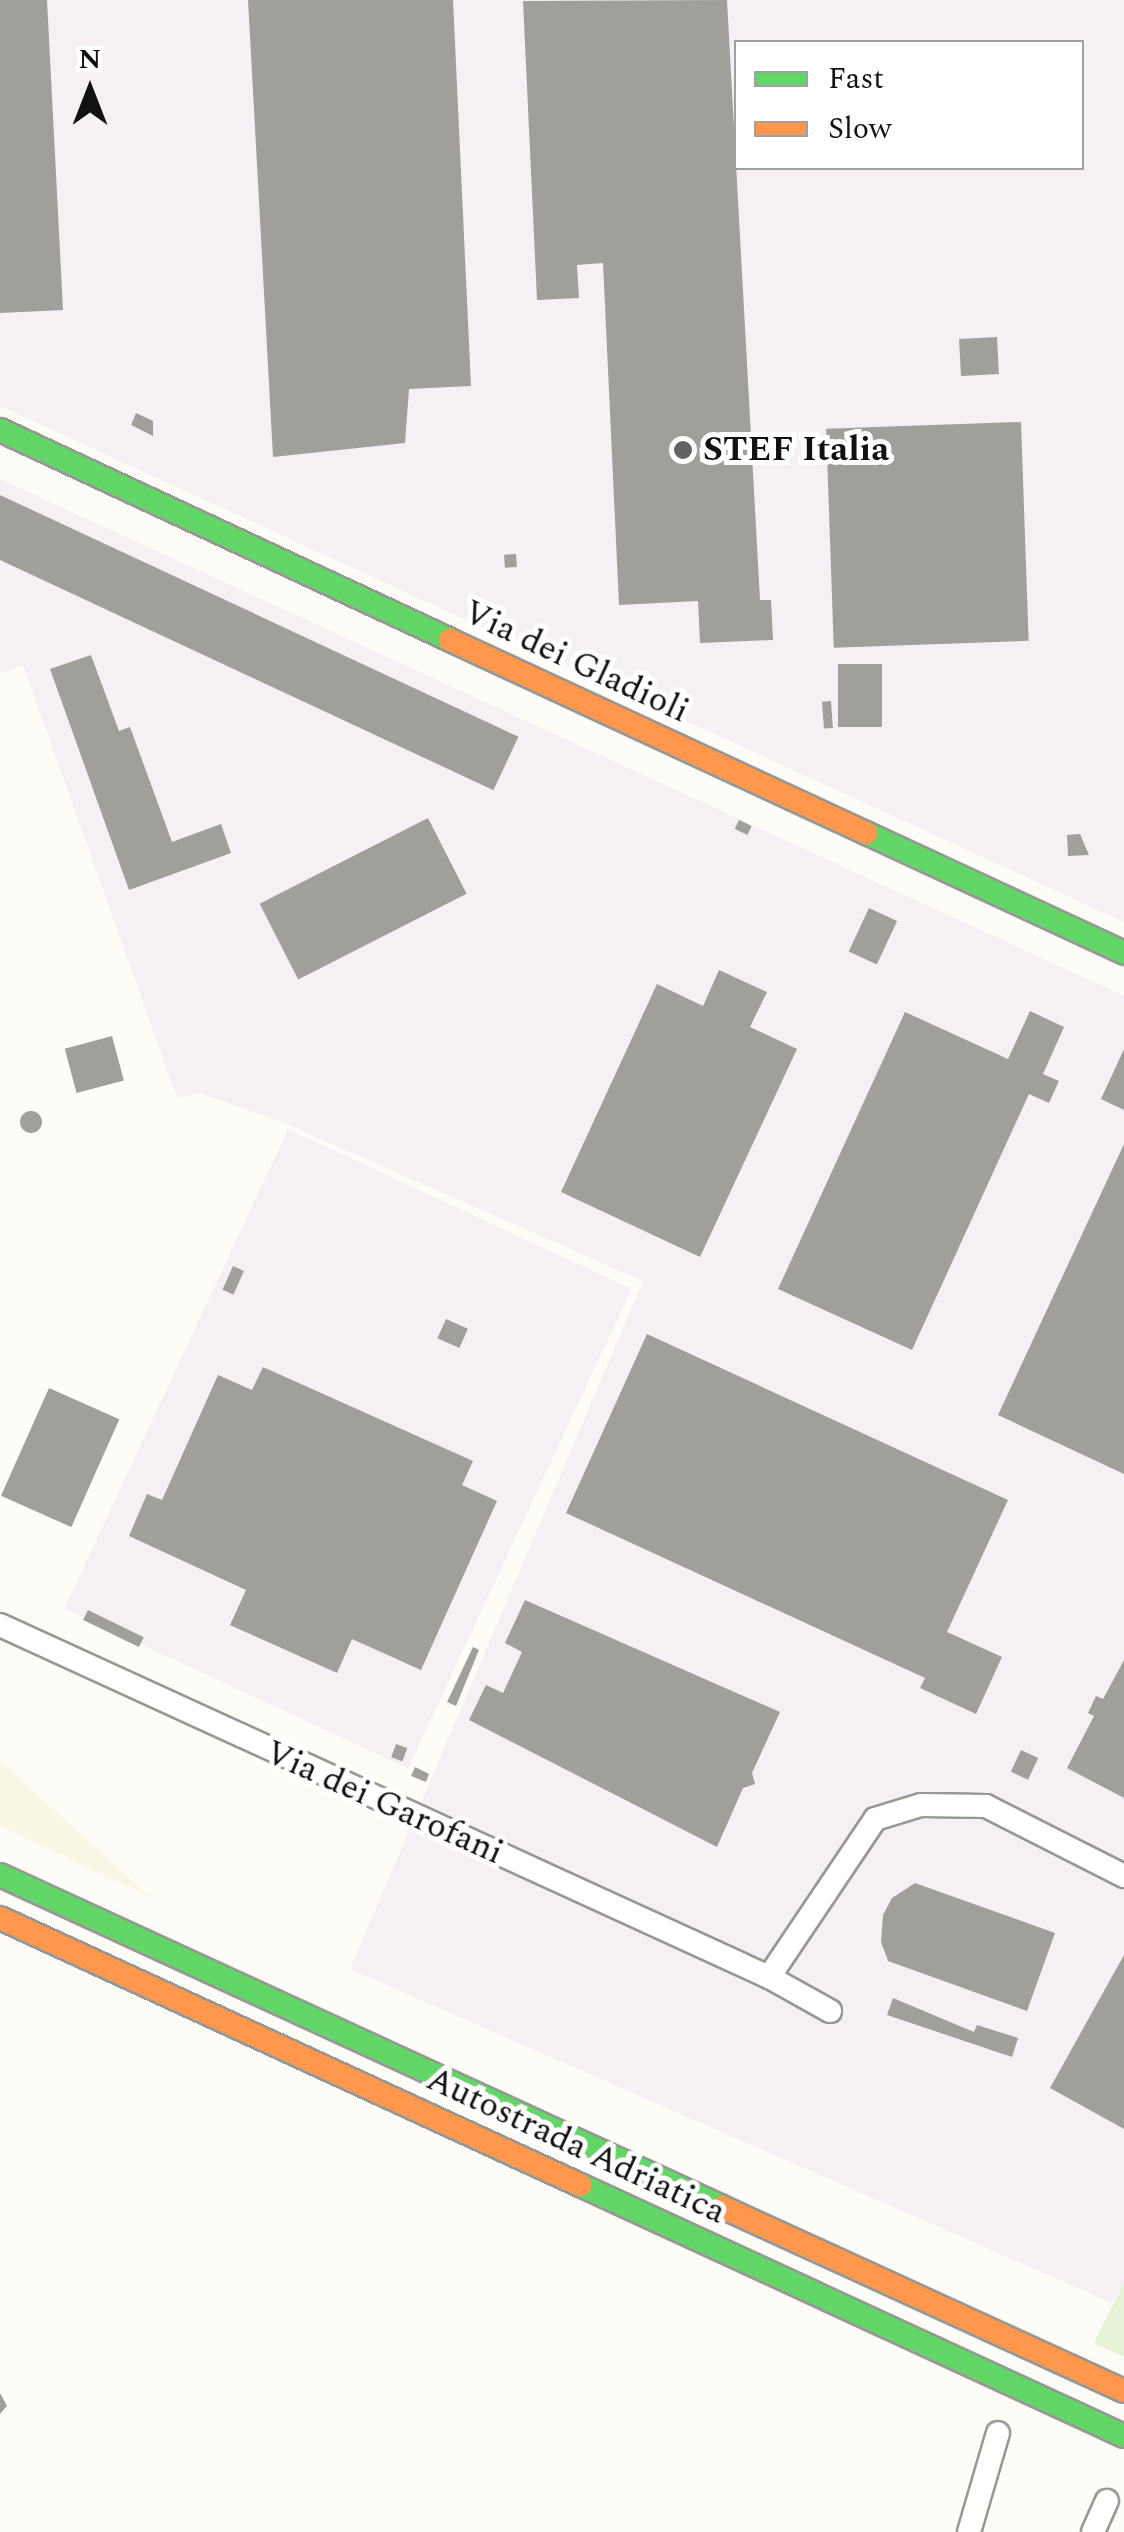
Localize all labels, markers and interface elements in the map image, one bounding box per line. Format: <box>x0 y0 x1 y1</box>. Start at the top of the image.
text: N <box>79 38 101 81</box>
north arrow <box>40 40 140 140</box>
legend <box>734 40 1084 170</box>
text: Fast <box>828 56 884 102</box>
text: Slow <box>828 106 892 152</box>
place label: STEF Italia <box>703 429 889 471</box>
marker: STEF Italia <box>672 439 694 461</box>
street label: Via dei Gladioli <box>457 591 695 733</box>
street label: Via dei Garofani <box>259 1732 509 1874</box>
street label: Autostrada Adriatica <box>420 2058 732 2234</box>

